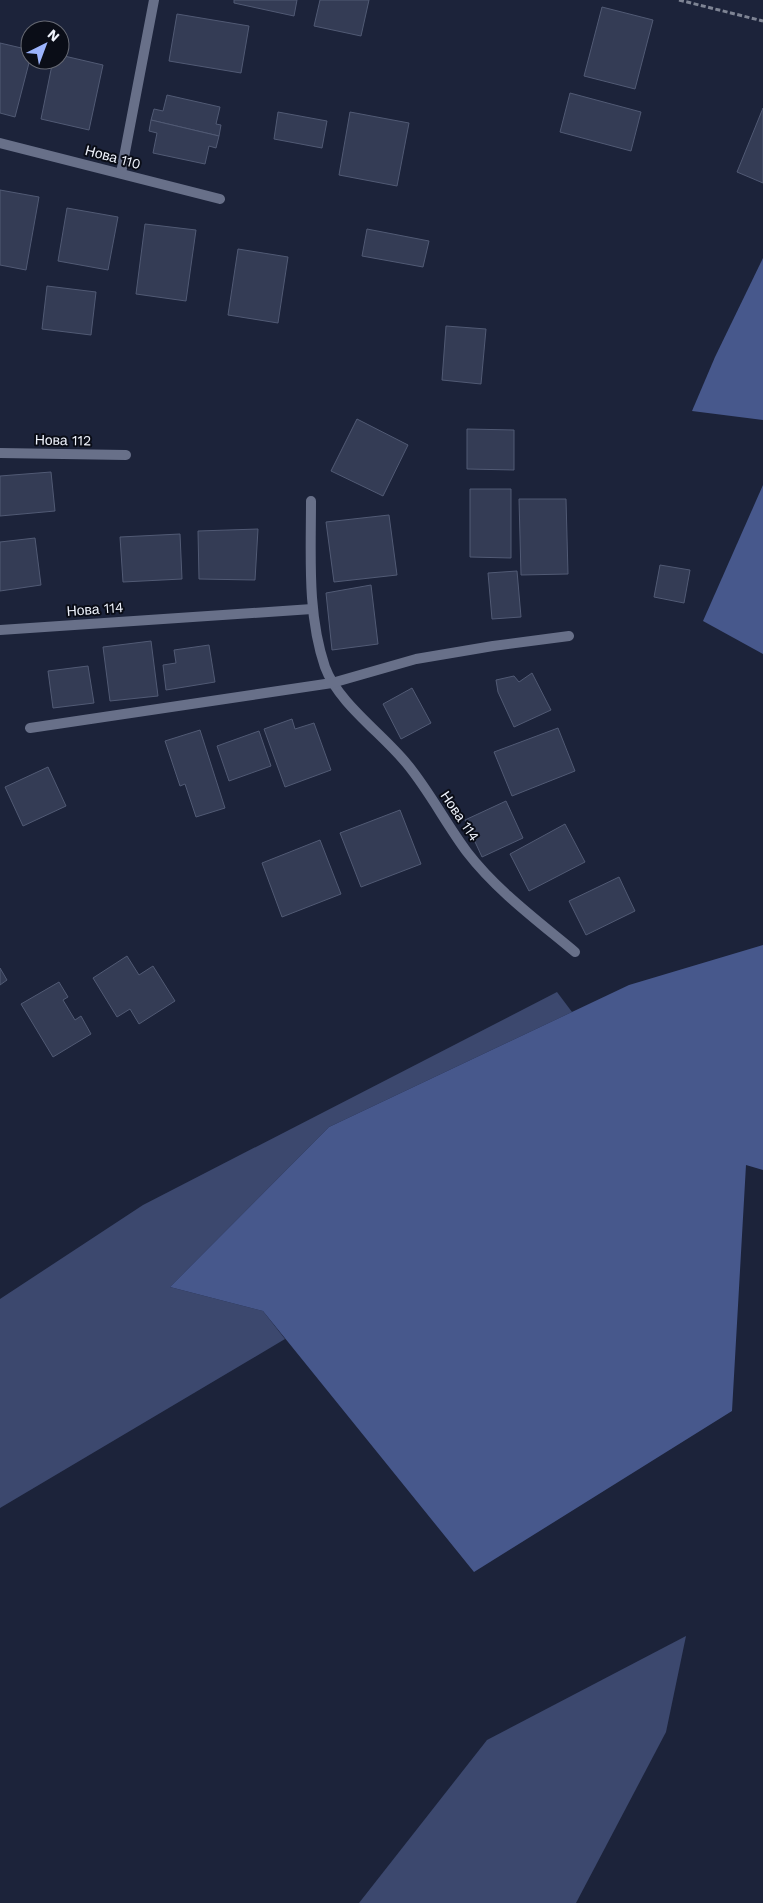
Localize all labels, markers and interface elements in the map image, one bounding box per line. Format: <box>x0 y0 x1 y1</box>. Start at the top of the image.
north arrow <box>20 20 70 70</box>
text: N <box>44 26 63 45</box>
street label: Нова 110 <box>83 142 143 172</box>
street label: Нова 112 <box>35 432 91 448</box>
street label: Нова 114 <box>66 599 124 619</box>
street label: Нова 114 <box>437 788 483 844</box>

